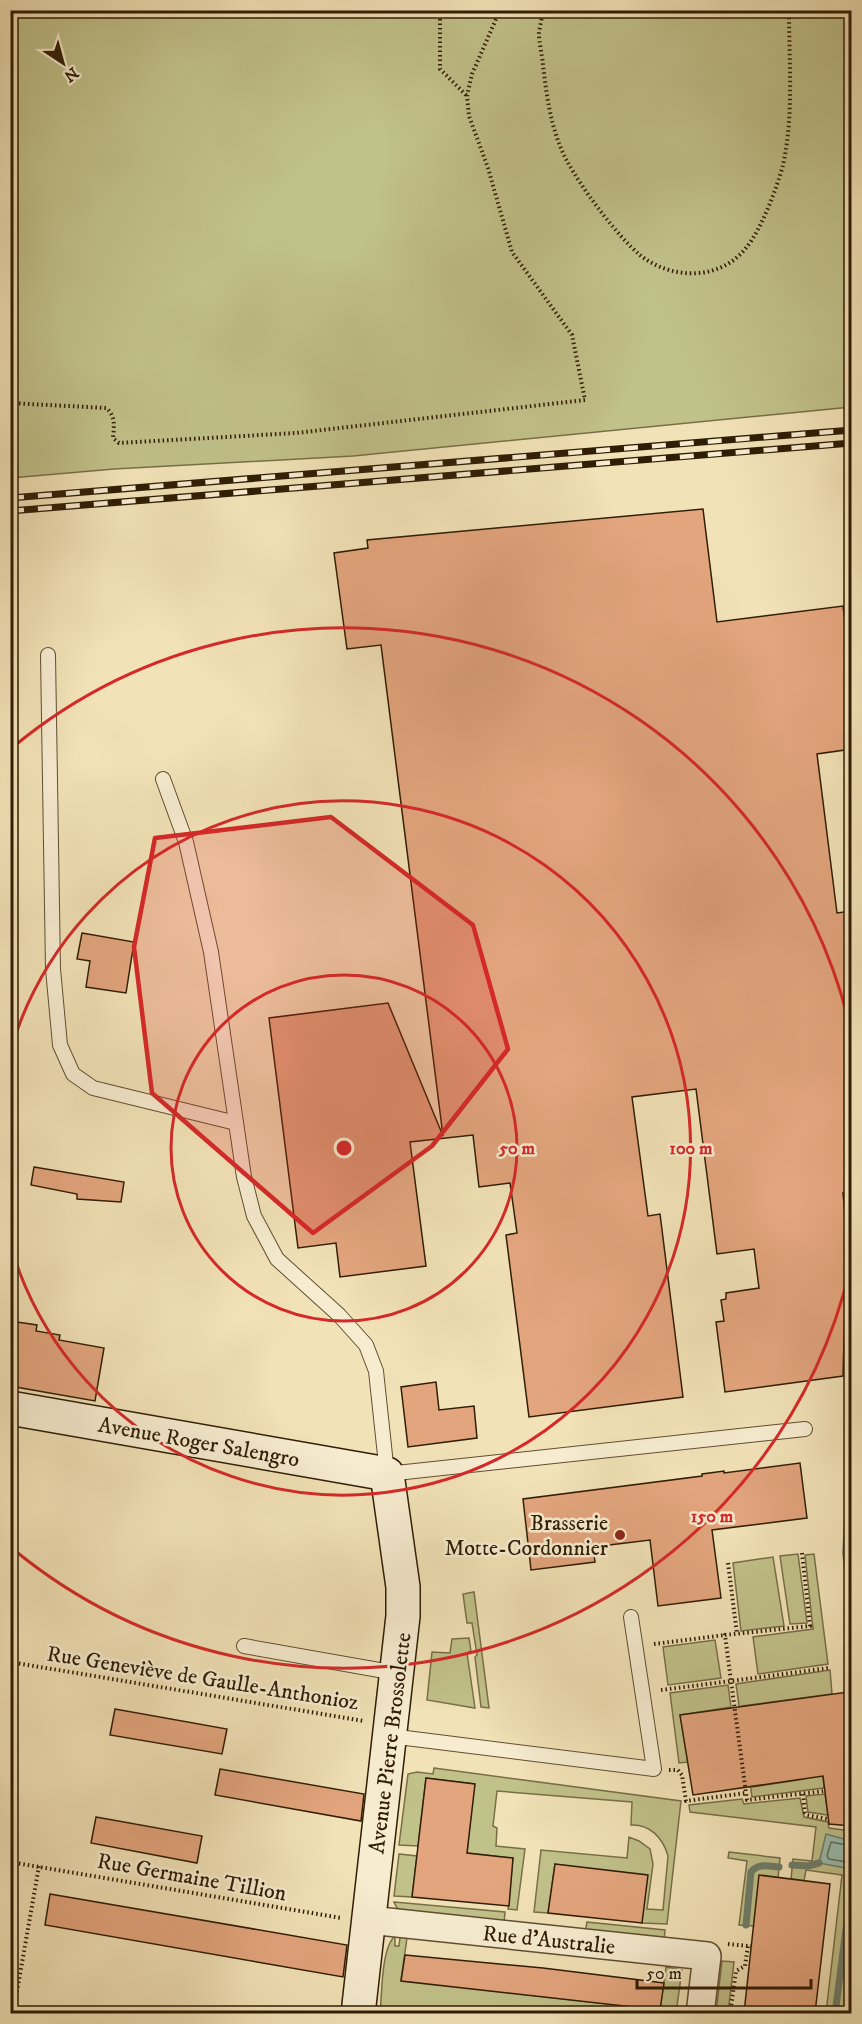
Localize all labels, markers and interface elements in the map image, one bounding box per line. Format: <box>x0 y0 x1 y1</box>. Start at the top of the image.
north arrow <box>33 33 93 93</box>
text: N <box>60 62 82 86</box>
centre of rings <box>334 1138 354 1158</box>
text: 50 m <box>498 1138 535 1160</box>
text: 100 m <box>669 1138 713 1160</box>
street label: Avenue Roger Salengro <box>96 1411 301 1473</box>
text: 150 m <box>691 1506 734 1528</box>
place label: Brasserie Motte-Cordonnier <box>444 1510 609 1562</box>
marker: Brasserie Motte-Cordonnier <box>613 1528 627 1542</box>
street label: Avenue Pierre Brossolette <box>364 1631 417 1855</box>
street label: Rue Geneviève de Gaulle-Anthonioz <box>45 1640 361 1717</box>
street label: Rue Germaine Tillion <box>95 1848 289 1908</box>
street label: Rue d'Australie <box>481 1920 616 1961</box>
scale bar <box>637 1952 811 1990</box>
text: 50 m <box>646 1963 682 1985</box>

